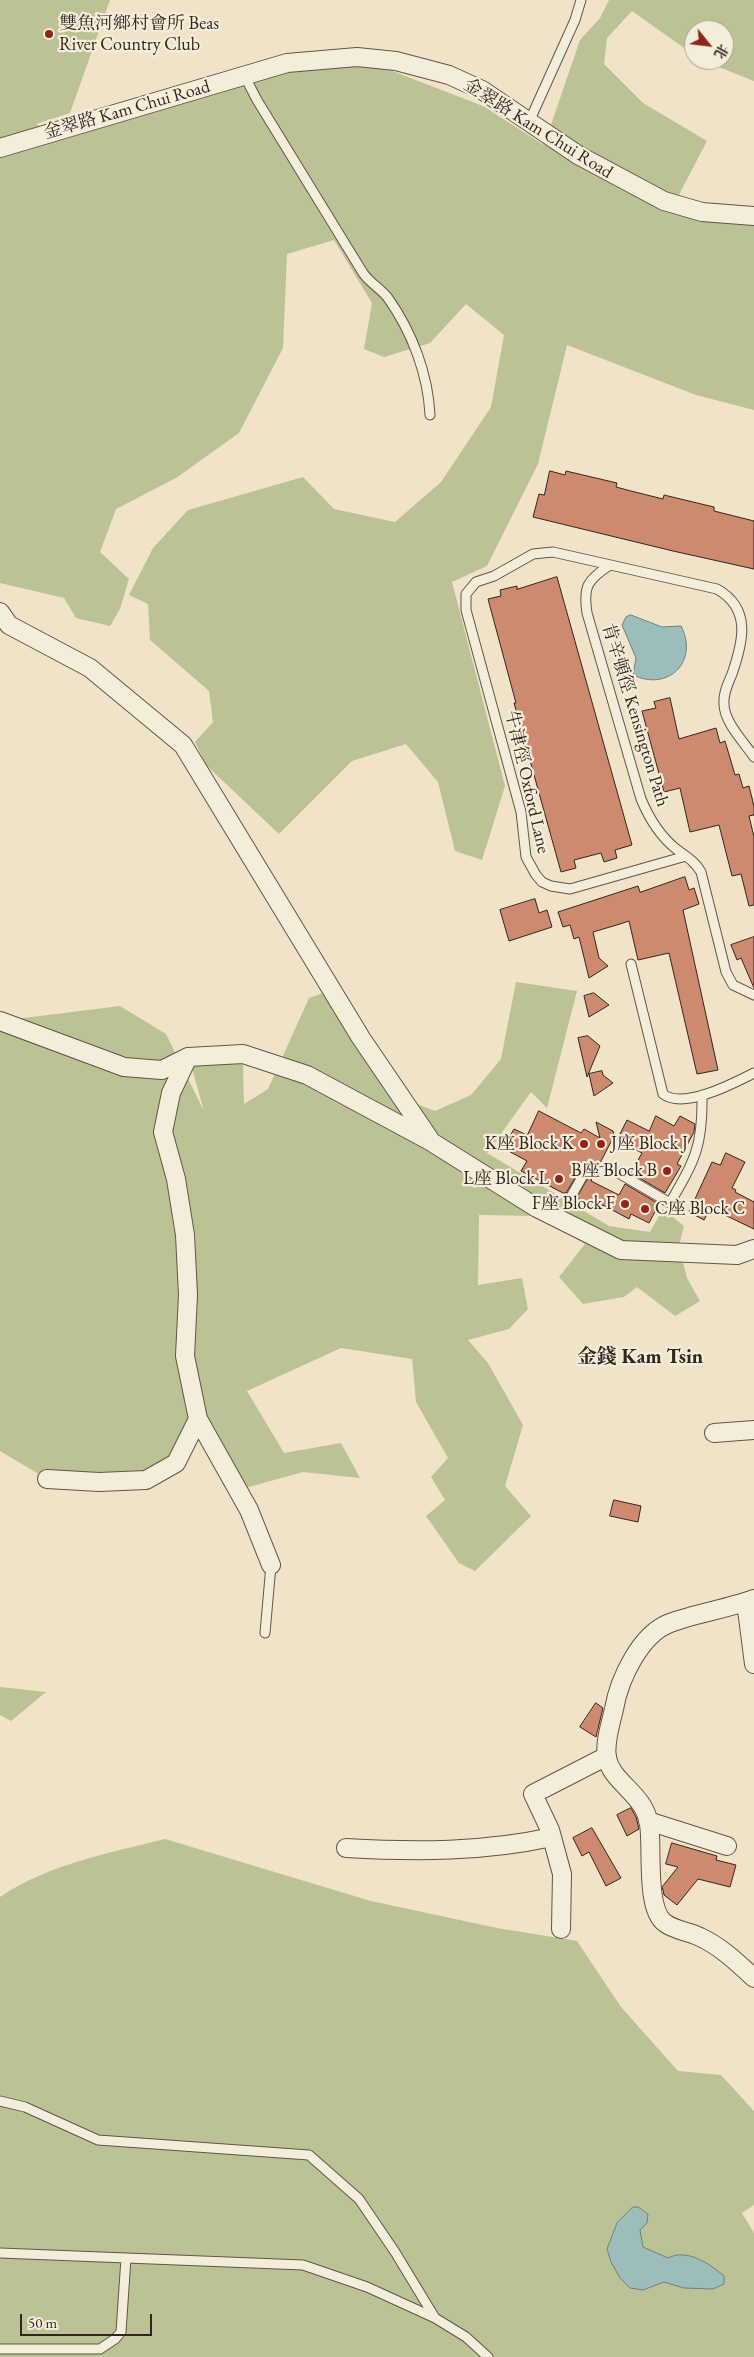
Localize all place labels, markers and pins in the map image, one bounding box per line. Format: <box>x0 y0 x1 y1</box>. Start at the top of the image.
place label: 雙魚河鄉村會所 Beas River Country Club <box>59 13 219 56</box>
marker: 雙魚河鄉村會所 Beas River Country Club <box>43 28 55 40</box>
place label: K座 Block K <box>485 1133 574 1155</box>
place label: J座 Block J <box>611 1133 688 1155</box>
marker: K座 Block K <box>578 1138 590 1150</box>
marker: J座 Block J <box>595 1138 607 1150</box>
place label: B座 Block B <box>571 1160 657 1182</box>
marker: B座 Block B <box>661 1165 673 1177</box>
place label: L座 Block L <box>463 1168 549 1190</box>
marker: L座 Block L <box>553 1173 565 1185</box>
place label: F座 Block F <box>532 1193 615 1215</box>
marker: F座 Block F <box>619 1198 631 1210</box>
place label: C座 Block C <box>655 1198 745 1220</box>
marker: C座 Block C <box>639 1203 651 1215</box>

